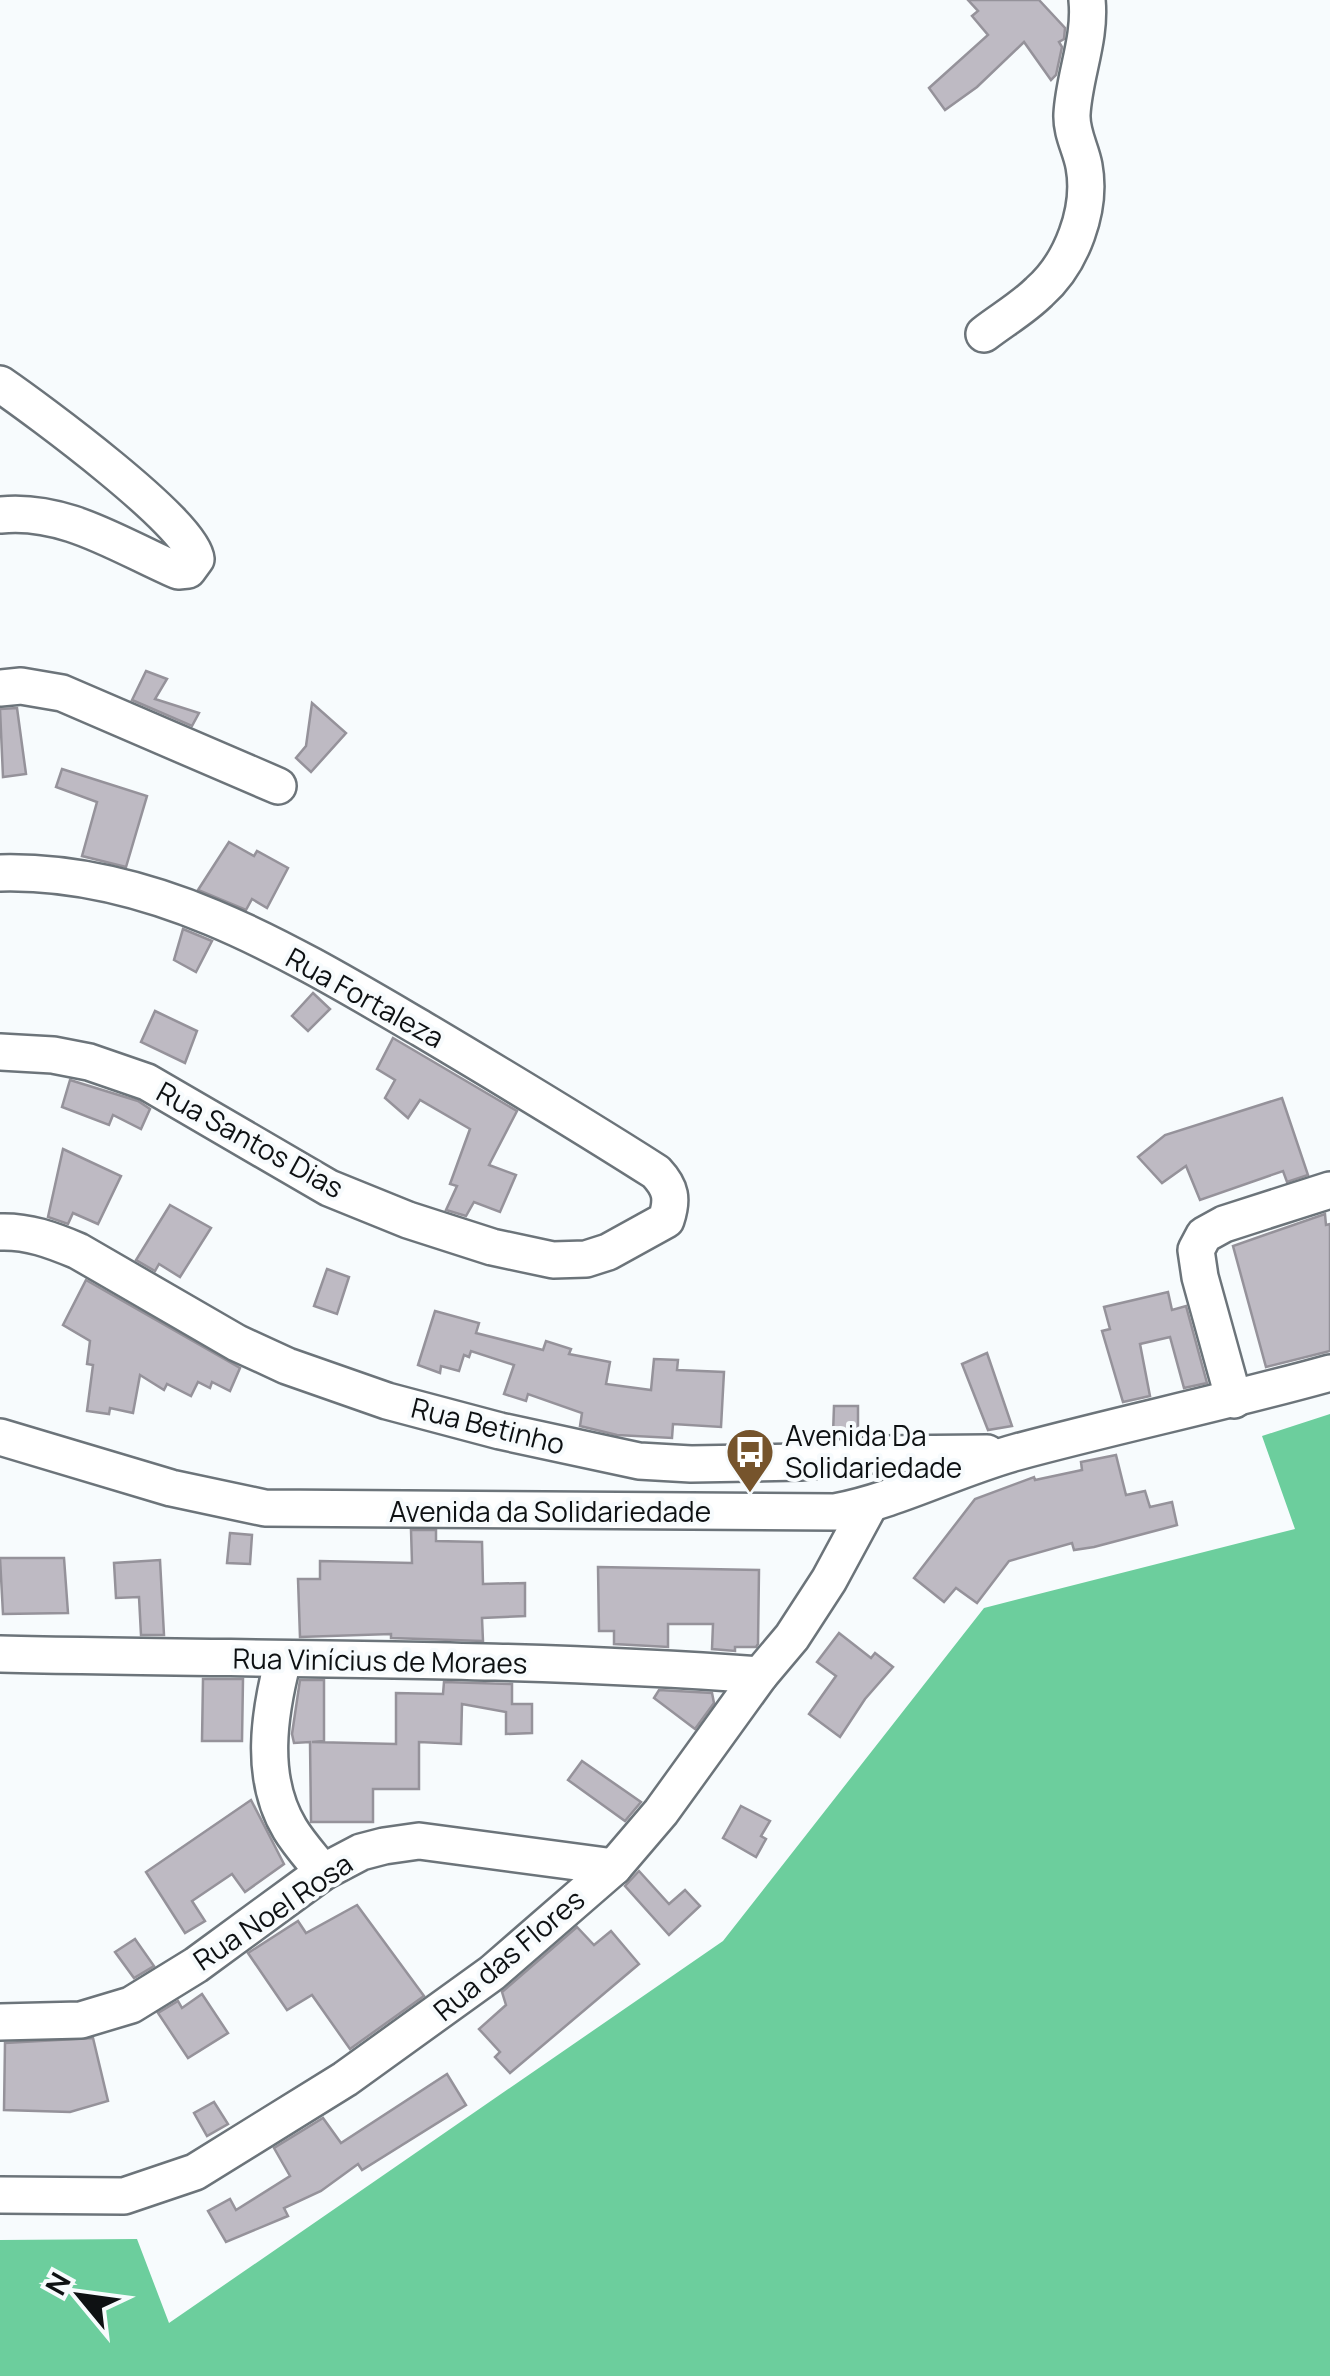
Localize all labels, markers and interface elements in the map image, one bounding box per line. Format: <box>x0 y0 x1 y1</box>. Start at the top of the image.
street label: Rua Fortaleza <box>280 938 451 1056</box>
street label: Rua Santos Dias <box>150 1072 351 1206</box>
street label: Rua Betinho <box>408 1388 569 1462</box>
place label: Avenida Da Solidariedade <box>785 1416 962 1486</box>
bus stop icon: Avenida Da Solidariedade <box>724 1426 776 1494</box>
street label: Avenida da Solidariedade <box>389 1492 711 1530</box>
street label: Rua Vinícius de Moraes <box>232 1638 528 1682</box>
street label: Rua Noel Rosa <box>186 1844 359 1978</box>
street label: Rua das Flores <box>425 1880 592 2029</box>
north arrow <box>30 2246 130 2346</box>
text: N <box>36 2265 79 2301</box>

